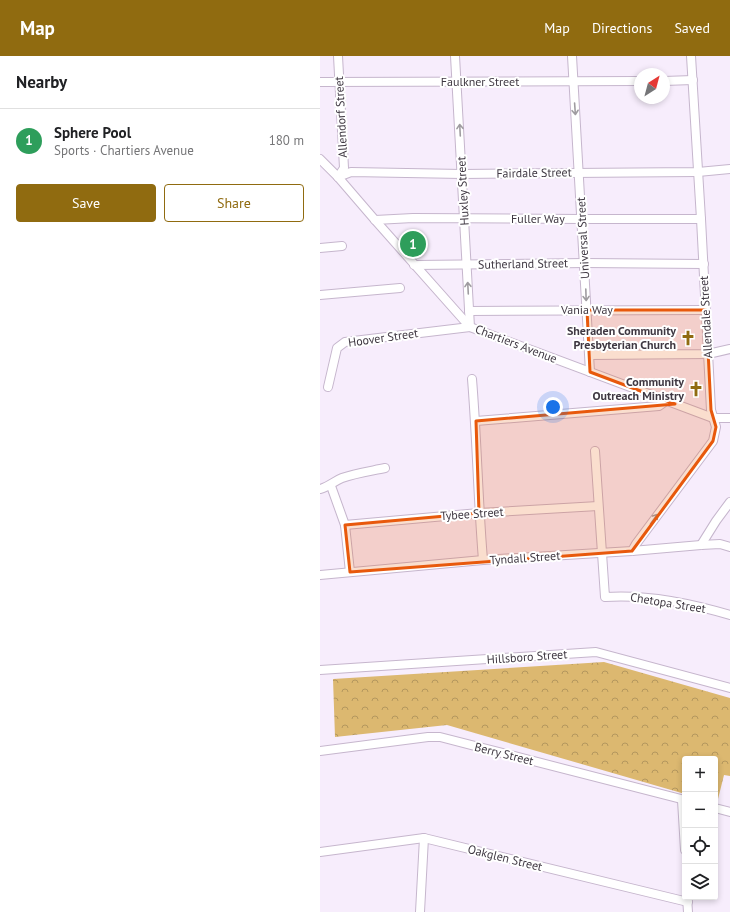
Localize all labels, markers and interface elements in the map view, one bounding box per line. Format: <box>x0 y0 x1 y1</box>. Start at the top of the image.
text: Map <box>20 16 55 40</box>
text: Map <box>544 19 570 37</box>
text: Directions <box>592 19 652 37</box>
text: Saved <box>674 19 710 37</box>
north arrow <box>634 68 670 104</box>
text: Nearby <box>16 71 67 93</box>
street label: Faulkner Street <box>441 74 519 89</box>
street label: Allendorf Street <box>331 76 350 158</box>
one-way arrow <box>571 102 579 115</box>
text: Sphere Pool <box>54 123 131 142</box>
one-way arrow <box>456 124 464 137</box>
text: 1 <box>25 132 33 149</box>
text: 180 m <box>269 132 304 149</box>
text: Sports · Chartiers Avenue <box>54 142 194 159</box>
street label: Huxley Street <box>453 156 472 226</box>
street label: Fairdale Street <box>496 164 572 181</box>
button: Save <box>16 184 156 222</box>
button: Share <box>164 184 304 222</box>
street label: Universal Street <box>573 197 592 279</box>
street label: Fuller Way <box>511 211 565 226</box>
pin: 1 <box>400 229 426 259</box>
street label: Sutherland Street <box>478 255 568 272</box>
street label: Allendale Street <box>696 275 715 359</box>
one-way arrow <box>464 282 472 295</box>
one-way arrow <box>582 288 590 301</box>
street label: Vania Way <box>560 302 613 317</box>
street label: Chartiers Avenue <box>473 321 559 366</box>
place label: Sheraden Community Presbyterian Church <box>567 323 676 352</box>
street label: Hoover Street <box>347 325 419 350</box>
church icon: Sheraden Community Presbyterian Church <box>679 329 697 347</box>
place label: Community Outreach Ministry <box>592 374 684 403</box>
church icon: Community Outreach Ministry <box>687 380 705 398</box>
your location <box>543 397 563 417</box>
street label: Tybee Street <box>440 504 504 523</box>
one-way arrow <box>650 514 659 525</box>
street label: Tyndall Street <box>489 548 561 567</box>
street label: Chetopa Street <box>629 589 707 616</box>
street label: Hillsboro Street <box>486 646 568 667</box>
street label: Berry Street <box>473 739 535 768</box>
map controls <box>682 756 718 900</box>
button: + <box>682 756 718 792</box>
button: − <box>682 792 718 828</box>
button: locate <box>682 828 718 864</box>
street label: Oakglen Street <box>466 841 544 874</box>
button: layers <box>682 864 718 900</box>

